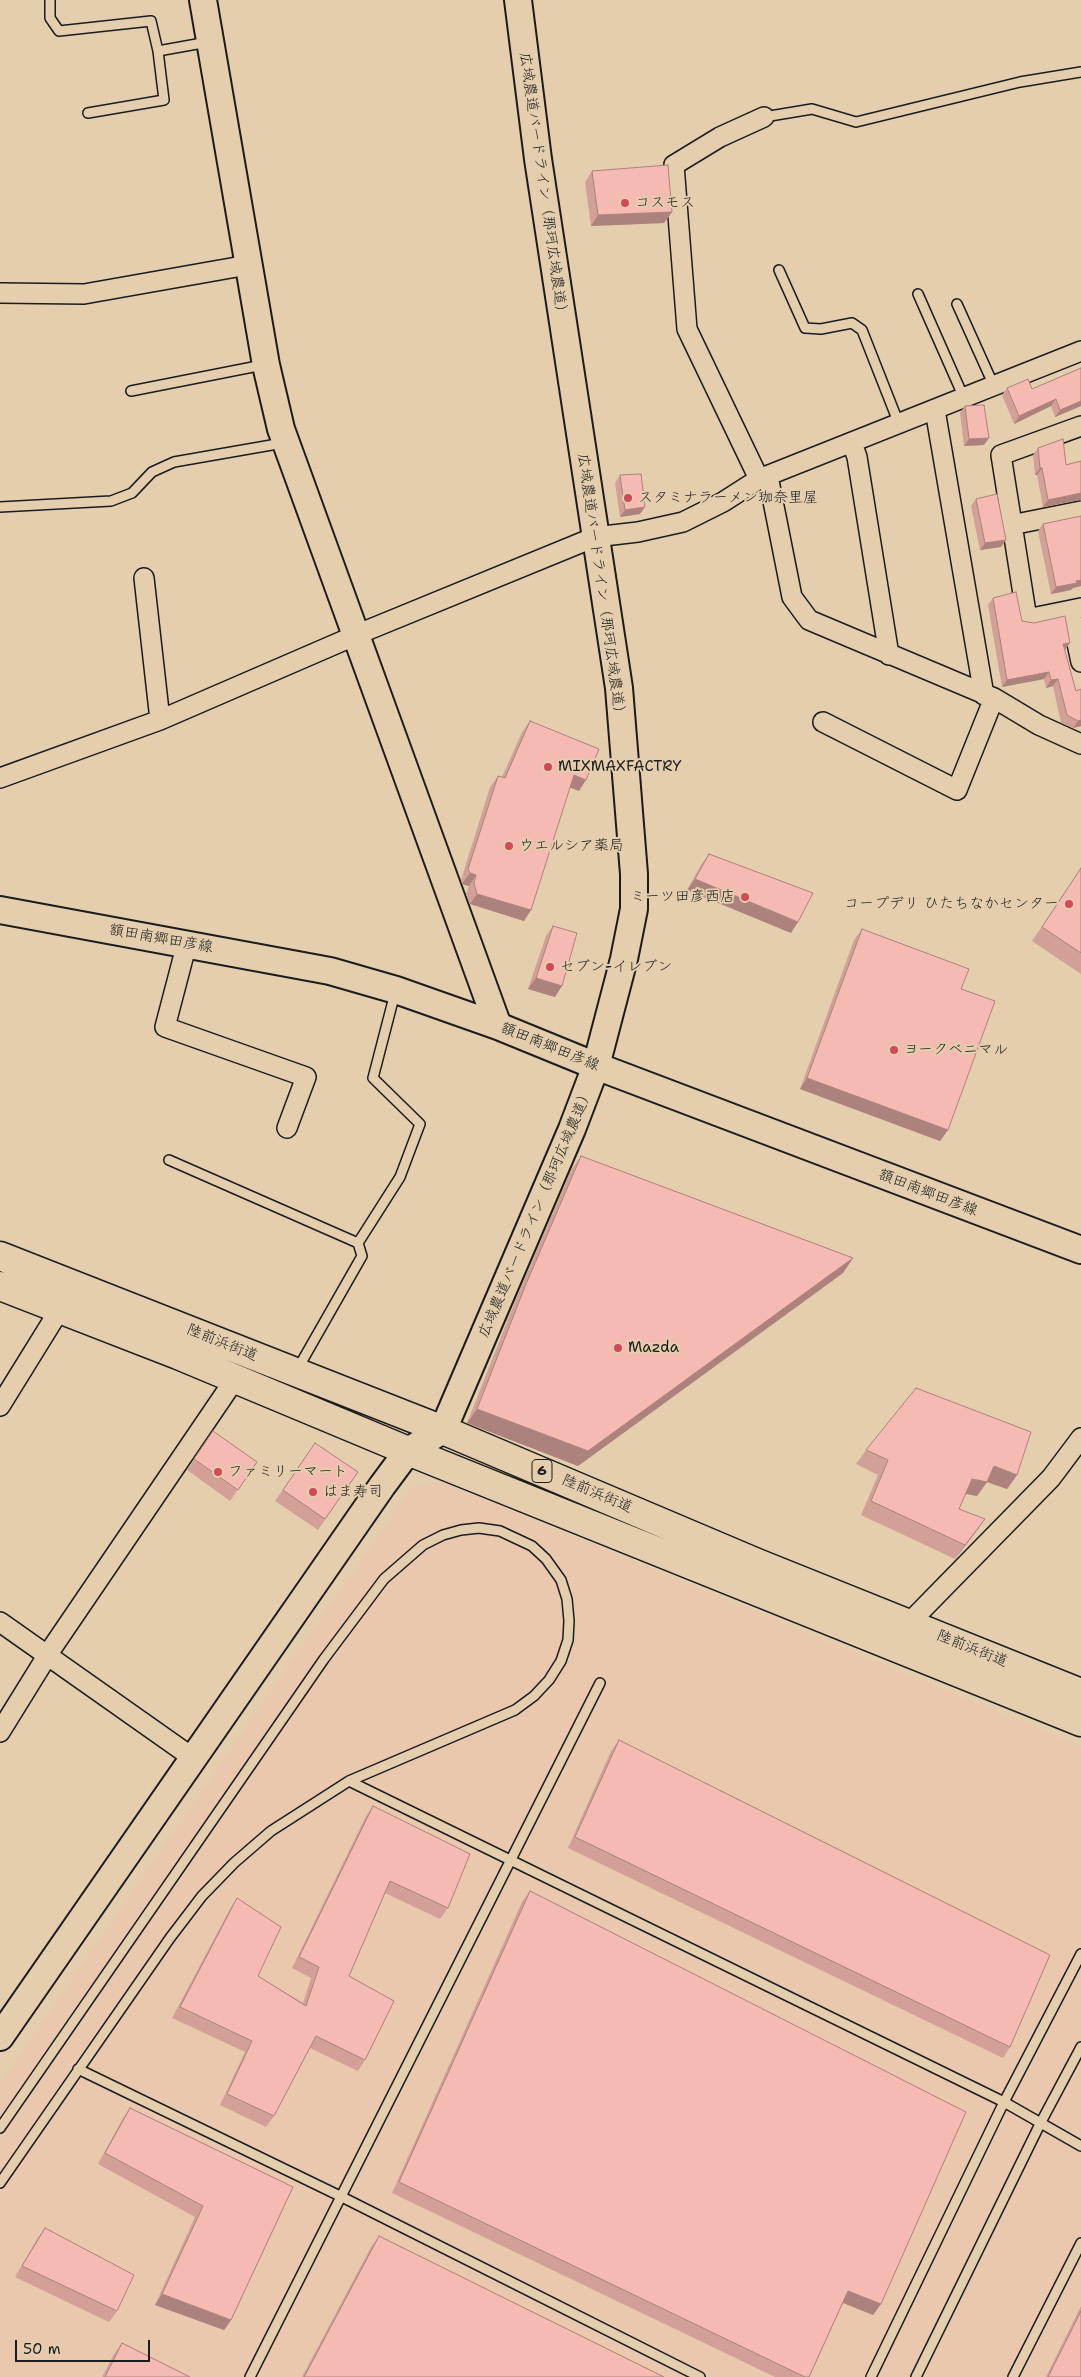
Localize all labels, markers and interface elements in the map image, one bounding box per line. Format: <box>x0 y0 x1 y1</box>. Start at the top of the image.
street label: 広域農道バードライン（那珂広域農道） <box>515 51 571 321</box>
place label: コスモス <box>635 194 695 212</box>
marker: コスモス <box>619 197 631 209</box>
street label: 広域農道バードライン（那珂広域農道） <box>573 452 629 722</box>
place label: スタミナラーメン珈奈里屋 <box>638 489 818 507</box>
marker: スタミナラーメン珈奈里屋 <box>622 492 634 504</box>
place label: MIXMAXFACTRY <box>558 758 682 776</box>
marker: MIXMAXFACTRY <box>542 761 554 773</box>
place label: ウエルシア薬局 <box>519 837 624 855</box>
marker: ウエルシア薬局 <box>503 840 515 852</box>
place label: ミーツ田彦西店 <box>630 888 735 906</box>
marker: ミーツ田彦西店 <box>739 891 751 903</box>
place label: コープデリ ひたちなかセンター <box>844 895 1059 913</box>
marker: コープデリ ひたちなかセンター <box>1063 898 1075 910</box>
street label: 額田南郷田彦線 <box>108 921 214 957</box>
place label: セブン-イレブン <box>560 958 672 976</box>
marker: セブン-イレブン <box>544 961 556 973</box>
street label: 額田南郷田彦線 <box>498 1019 602 1075</box>
place label: ヨークベニマル <box>904 1041 1008 1059</box>
marker: ヨークベニマル <box>888 1044 900 1056</box>
street label: 広域農道バードライン（那珂広域農道） <box>475 1085 597 1341</box>
street label: 額田南郷田彦線 <box>876 1166 980 1220</box>
street label: 陸前浜街道 <box>184 1321 260 1365</box>
place label: Mazda <box>628 1339 679 1357</box>
marker: Mazda <box>612 1342 624 1354</box>
road number: 6 <box>532 1460 552 1482</box>
place label: ファミリーマート <box>228 1463 348 1481</box>
marker: ファミリーマート <box>212 1466 224 1478</box>
street label: 陸前浜街道 <box>559 1471 635 1517</box>
place label: はま寿司 <box>323 1483 383 1501</box>
marker: はま寿司 <box>307 1486 319 1498</box>
street label: 陸前浜街道 <box>934 1627 1010 1671</box>
scale bar <box>18 2330 152 2362</box>
text: 50 m <box>23 2339 61 2359</box>

